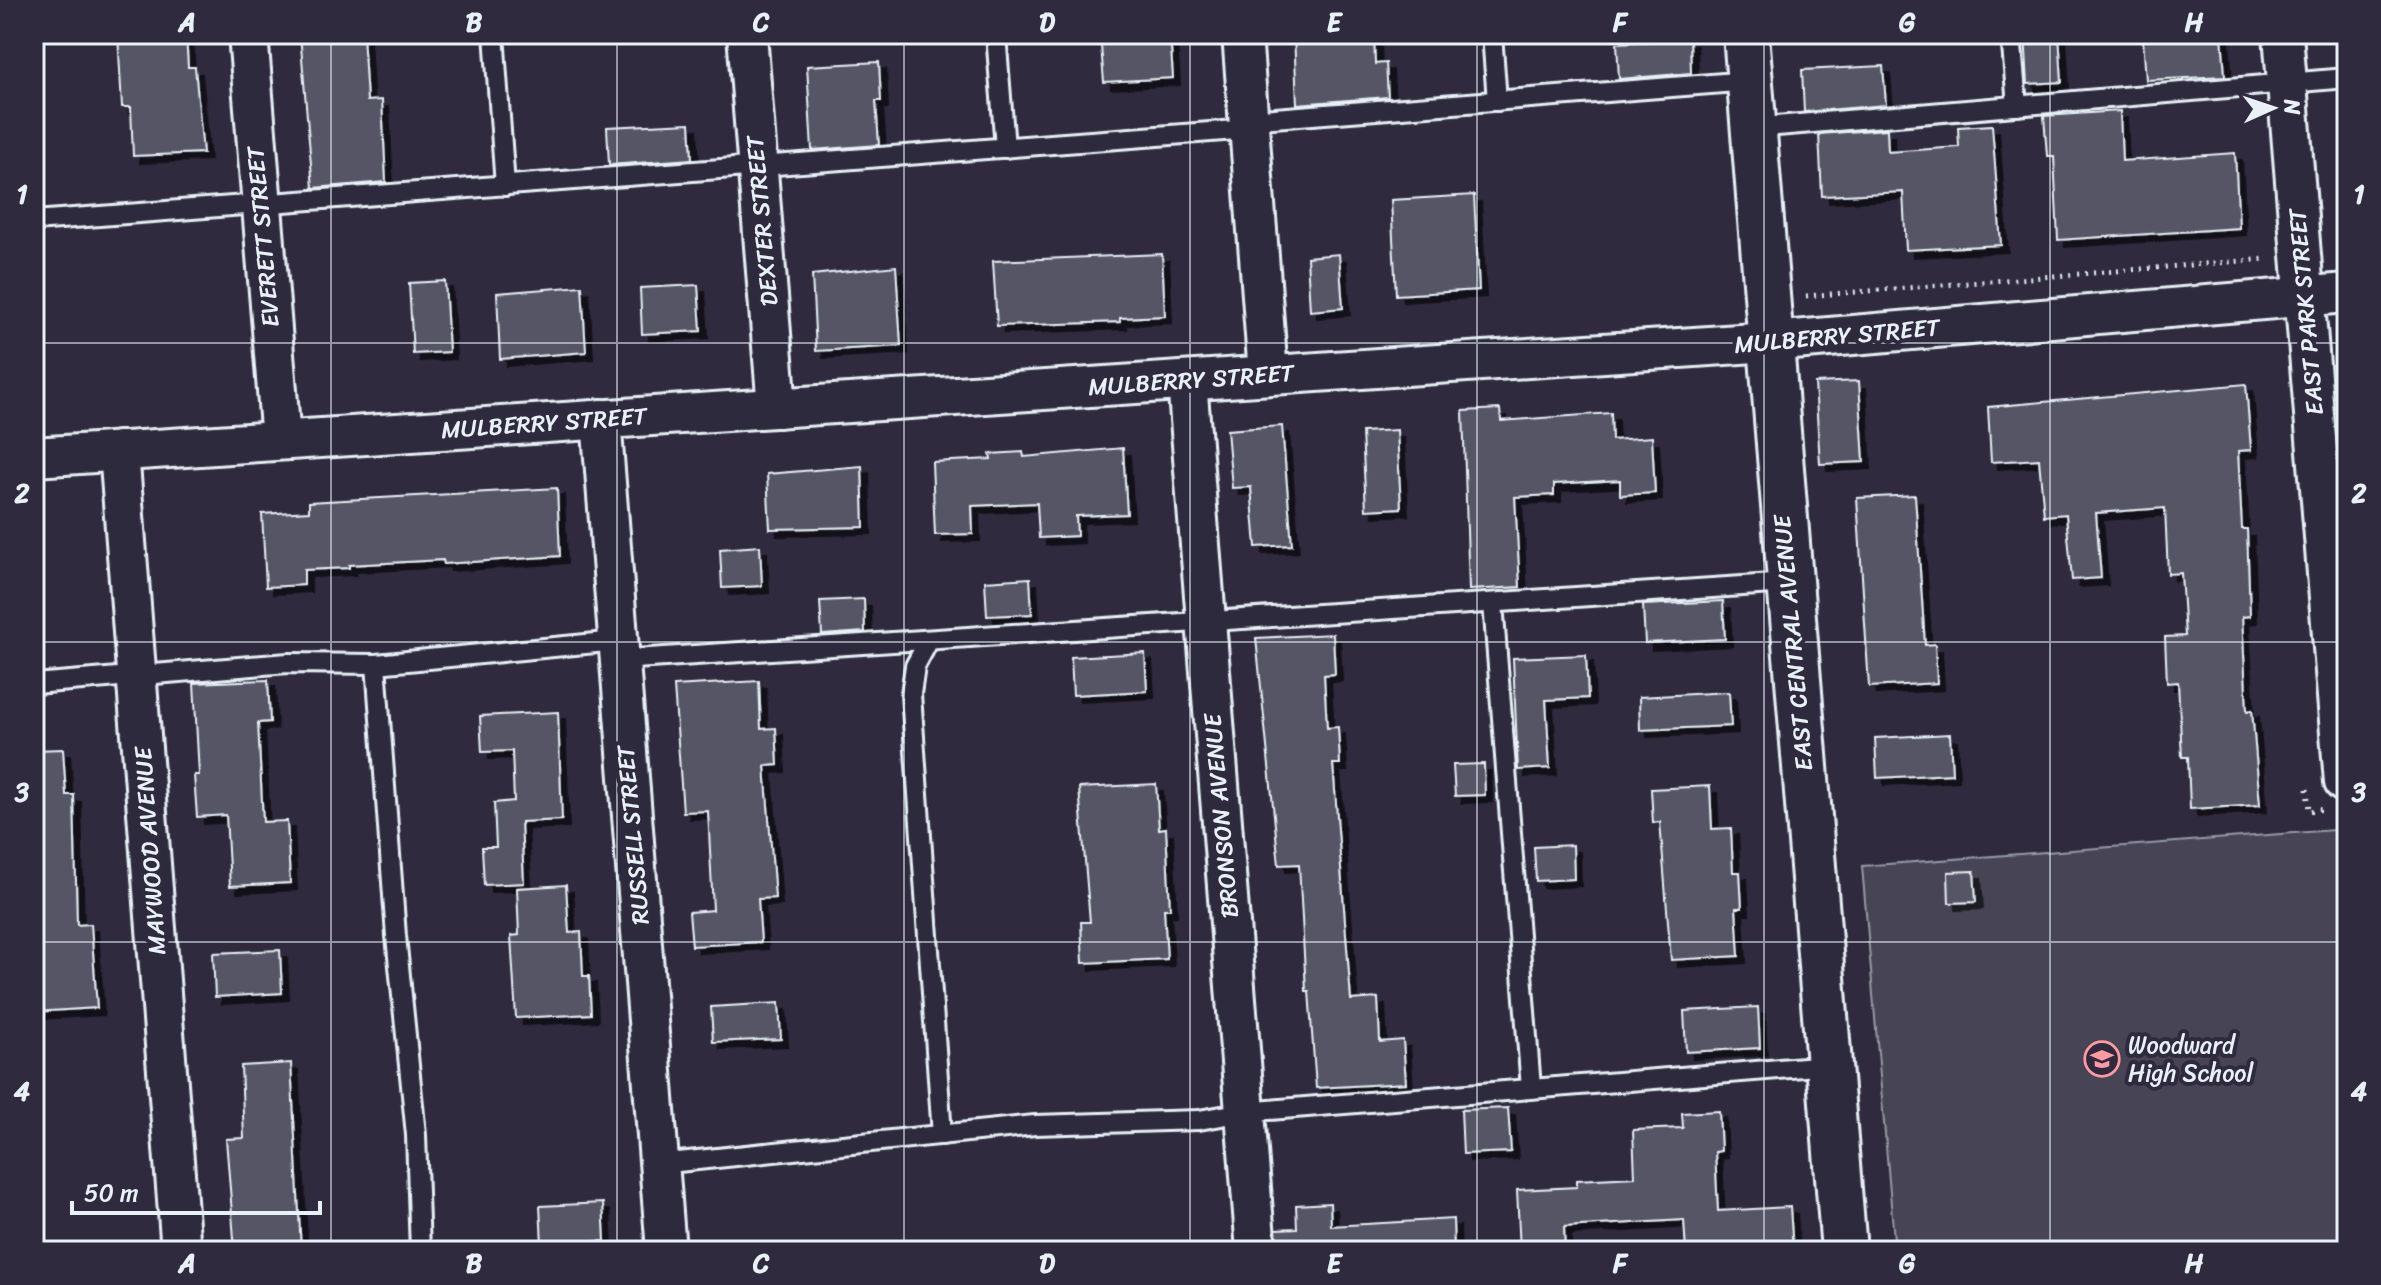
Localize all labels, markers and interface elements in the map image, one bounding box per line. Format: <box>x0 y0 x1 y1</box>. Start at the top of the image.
text: A <box>177 0 196 45</box>
text: B <box>466 0 483 45</box>
text: C <box>752 0 770 45</box>
text: D <box>1039 0 1055 45</box>
text: E <box>1327 0 1344 45</box>
text: F <box>1612 0 1629 45</box>
text: G <box>1899 0 1916 45</box>
text: H <box>2185 0 2204 45</box>
north arrow <box>2233 68 2313 148</box>
text: N <box>2273 97 2312 116</box>
street label: DEXTER STREET <box>734 133 790 308</box>
street label: EVERETT STREET <box>234 144 292 329</box>
text: 1 <box>16 171 28 217</box>
text: 1 <box>2353 171 2365 217</box>
street label: EAST PARK STREET <box>2276 205 2336 417</box>
street label: MULBERRY STREET <box>1733 306 1943 366</box>
street label: MULBERRY STREET <box>1087 352 1297 408</box>
street label: MULBERRY STREET <box>440 395 650 451</box>
text: 2 <box>13 470 30 516</box>
text: 2 <box>2350 470 2367 516</box>
street label: EAST CENTRAL AVENUE <box>1761 512 1825 773</box>
street label: BRONSON AVENUE <box>1191 711 1251 920</box>
street label: RUSSELL STREET <box>604 742 662 926</box>
street label: MAYWOOD AVENUE <box>122 744 178 956</box>
text: 3 <box>14 769 30 815</box>
text: 3 <box>2351 769 2367 815</box>
place label: Woodward High School <box>2128 1024 2255 1094</box>
school or university icon: Woodward High School <box>2083 1040 2121 1078</box>
text: 4 <box>14 1068 30 1114</box>
text: 4 <box>2351 1068 2367 1114</box>
scale bar <box>72 1165 320 1215</box>
text: 50 m <box>84 1172 139 1214</box>
text: A <box>177 1240 196 1285</box>
text: B <box>466 1240 483 1285</box>
text: C <box>752 1240 770 1285</box>
text: D <box>1039 1240 1055 1285</box>
text: E <box>1327 1240 1344 1285</box>
text: F <box>1612 1240 1629 1285</box>
text: G <box>1899 1240 1916 1285</box>
text: H <box>2185 1240 2204 1285</box>

